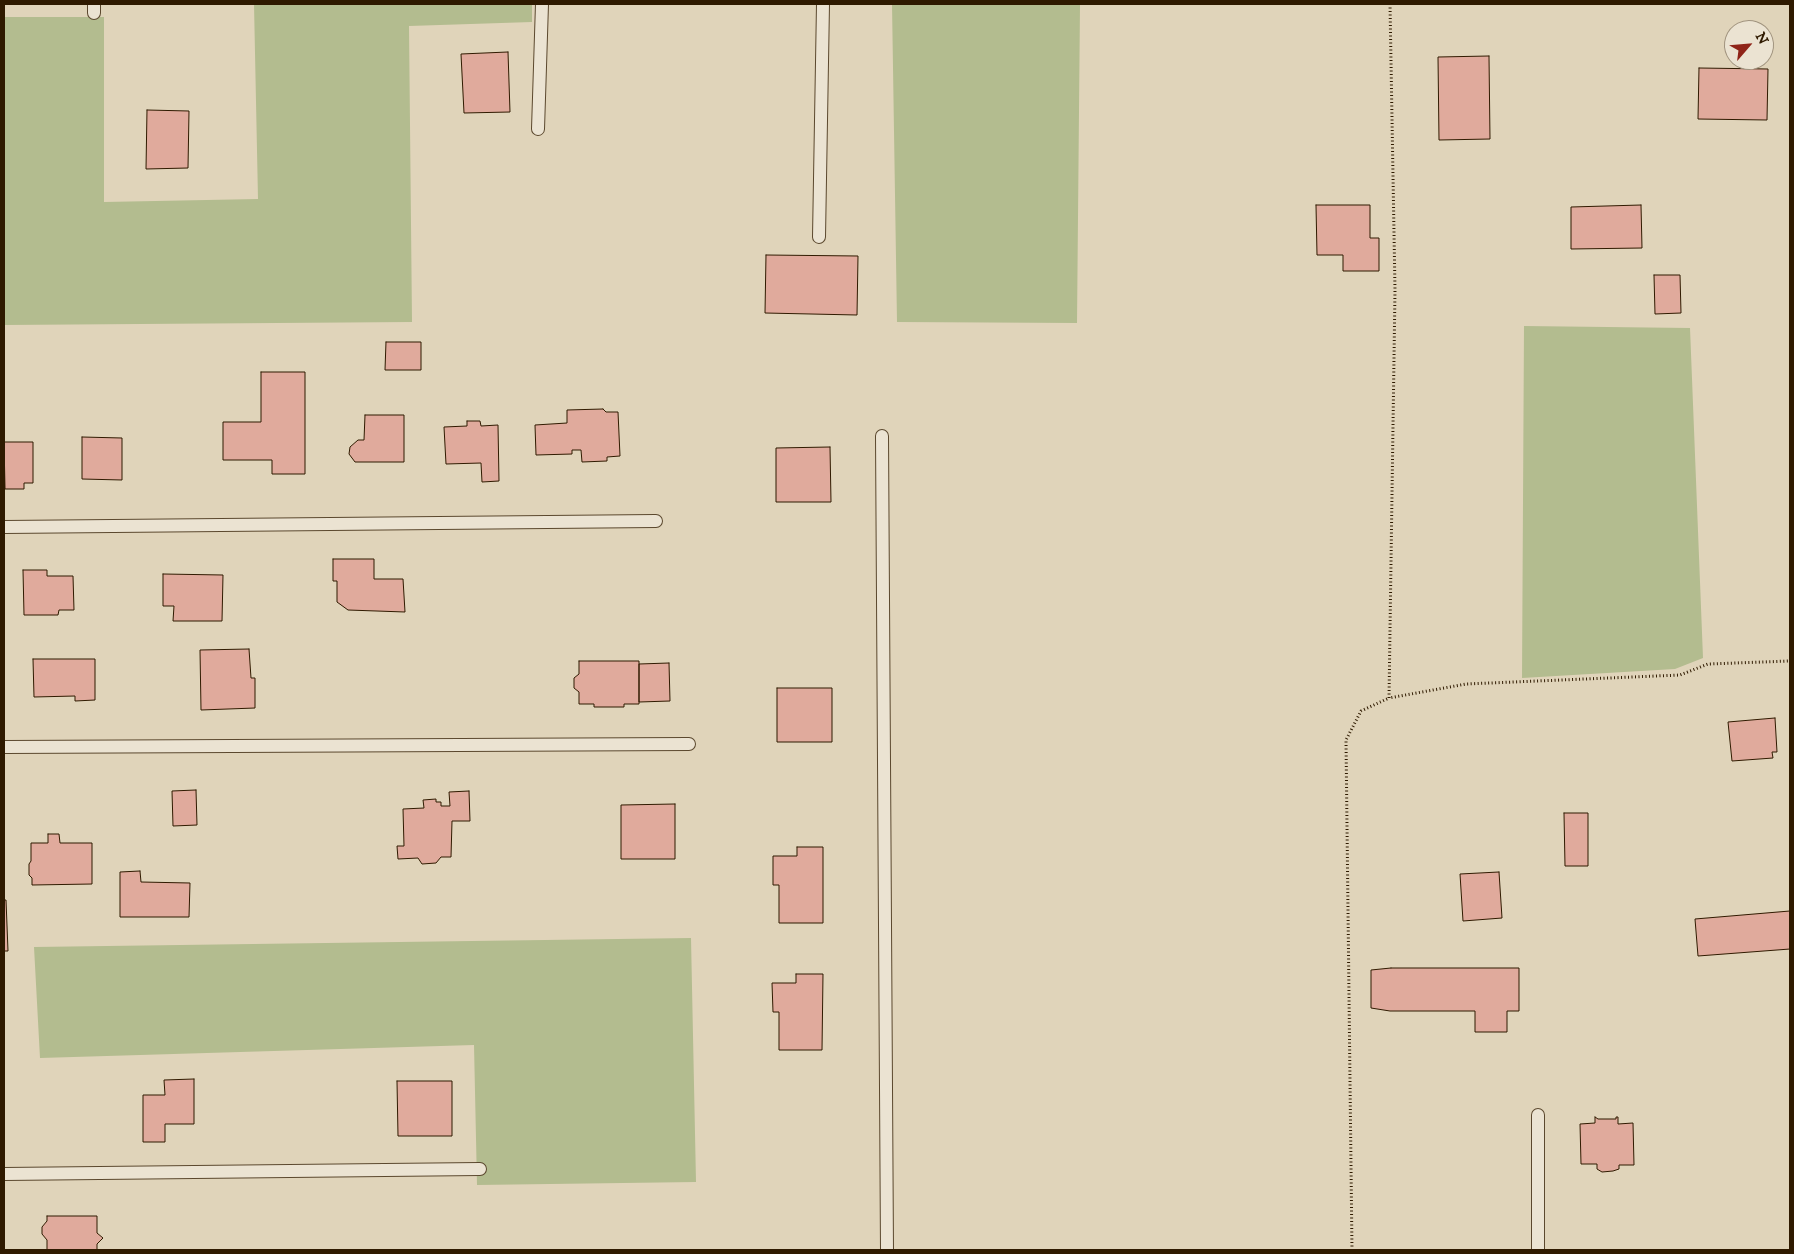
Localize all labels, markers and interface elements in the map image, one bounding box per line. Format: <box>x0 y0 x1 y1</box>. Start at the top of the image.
north arrow <box>1724 20 1774 70</box>
text: N <box>1751 29 1772 48</box>

